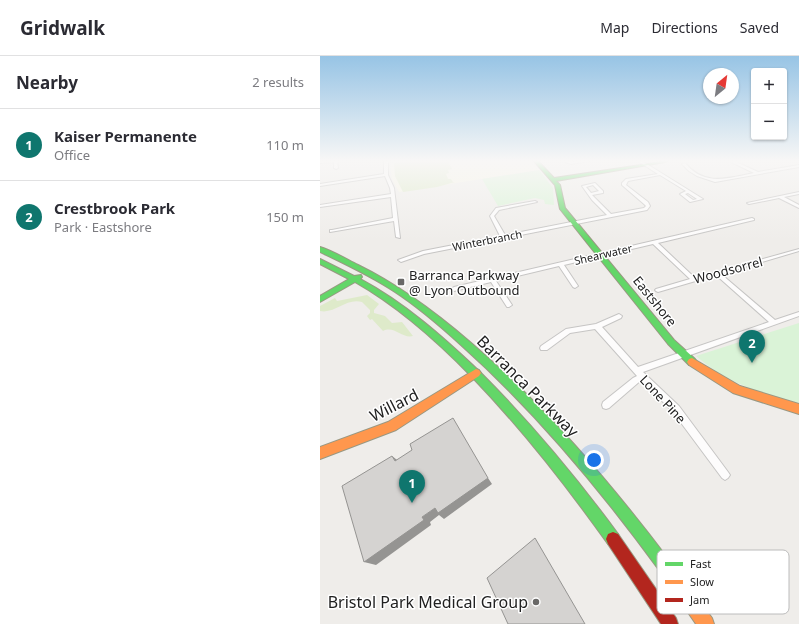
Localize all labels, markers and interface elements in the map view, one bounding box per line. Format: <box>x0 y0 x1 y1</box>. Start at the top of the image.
text: Gridwalk <box>20 15 105 41</box>
text: Map <box>600 18 629 37</box>
text: Directions <box>651 18 718 37</box>
text: Saved <box>740 18 779 37</box>
north arrow <box>703 68 739 104</box>
map controls <box>751 68 787 140</box>
button: + <box>751 68 787 104</box>
text: Nearby <box>16 71 78 94</box>
text: 2 results <box>252 73 304 91</box>
button: − <box>751 104 787 140</box>
text: Kaiser Permanente <box>54 126 197 146</box>
text: 1 <box>25 136 33 154</box>
text: 110 m <box>266 136 304 154</box>
text: Office <box>54 146 90 164</box>
text: Crestbrook Park <box>54 198 175 218</box>
text: 2 <box>25 208 33 226</box>
text: 150 m <box>266 208 304 226</box>
text: Park · Eastshore <box>54 218 152 236</box>
street label: Winterbranch <box>451 226 523 254</box>
street label: Shearwater <box>572 240 634 268</box>
street label: Woodsorrel <box>691 252 765 288</box>
place label: Barranca Parkway @ Lyon Outbound <box>409 266 520 299</box>
street label: Eastshore <box>629 272 681 330</box>
marker: Barranca Parkway @ Lyon Outbound <box>396 277 406 287</box>
street label: Barranca Parkway <box>472 330 584 442</box>
pin: 2 <box>739 330 765 363</box>
street label: Lone Pine <box>636 371 690 427</box>
street label: Willard <box>366 383 422 427</box>
your location <box>584 450 604 470</box>
pin: 1 <box>399 470 425 503</box>
legend <box>657 550 789 614</box>
text: Fast <box>690 556 711 571</box>
text: Slow <box>690 574 714 589</box>
place label: Bristol Park Medical Group <box>328 591 528 613</box>
text: Jam <box>689 592 709 607</box>
marker: Bristol Park Medical Group <box>531 597 541 607</box>

